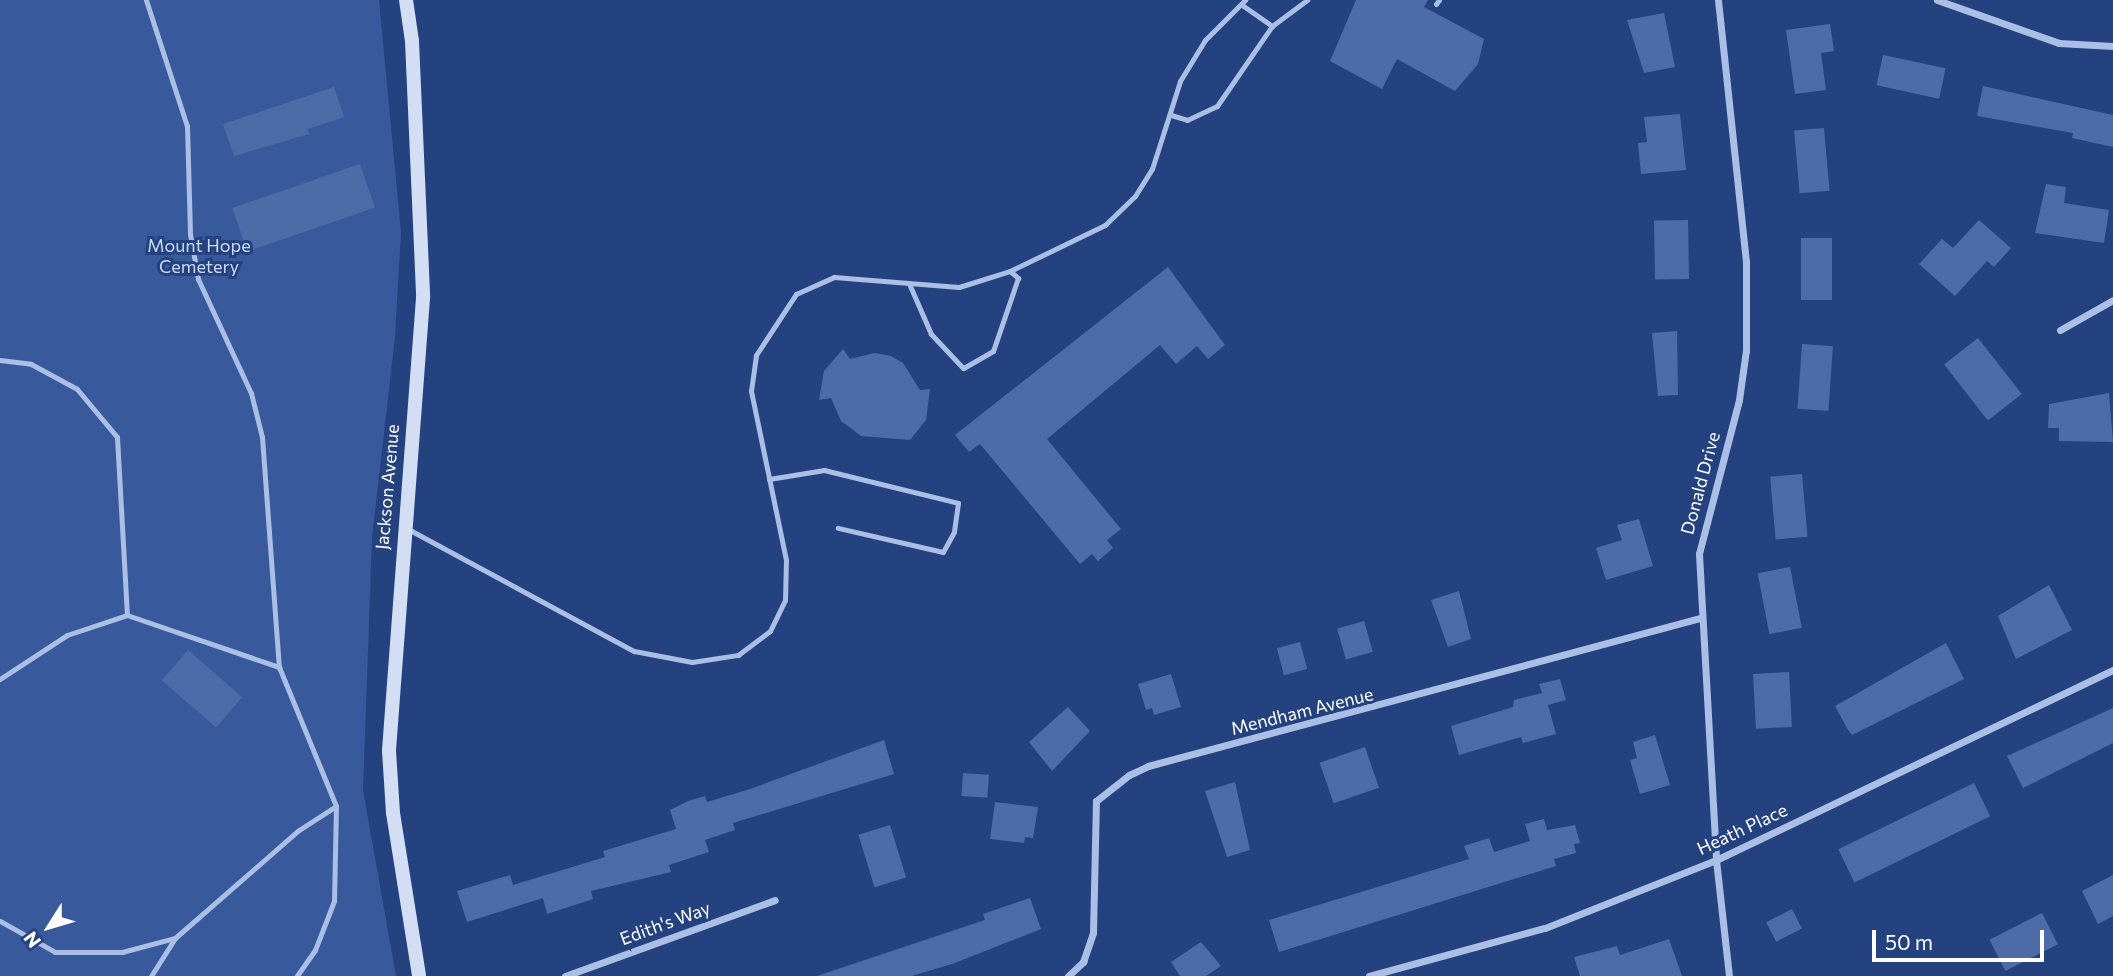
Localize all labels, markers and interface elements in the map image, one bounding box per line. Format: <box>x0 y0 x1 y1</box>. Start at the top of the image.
park label: Mount Hope Cemetery <box>147 235 251 278</box>
street label: Jackson Avenue <box>371 423 403 551</box>
street label: Donald Drive <box>1676 429 1724 537</box>
street label: Mendham Avenue <box>1228 683 1376 739</box>
street label: Heath Place <box>1693 799 1791 859</box>
north arrow <box>14 892 84 962</box>
street label: Edith's Way <box>617 897 713 949</box>
scale bar <box>1875 916 2046 960</box>
text: N <box>18 927 45 953</box>
text: 50 m <box>1885 929 1933 954</box>

